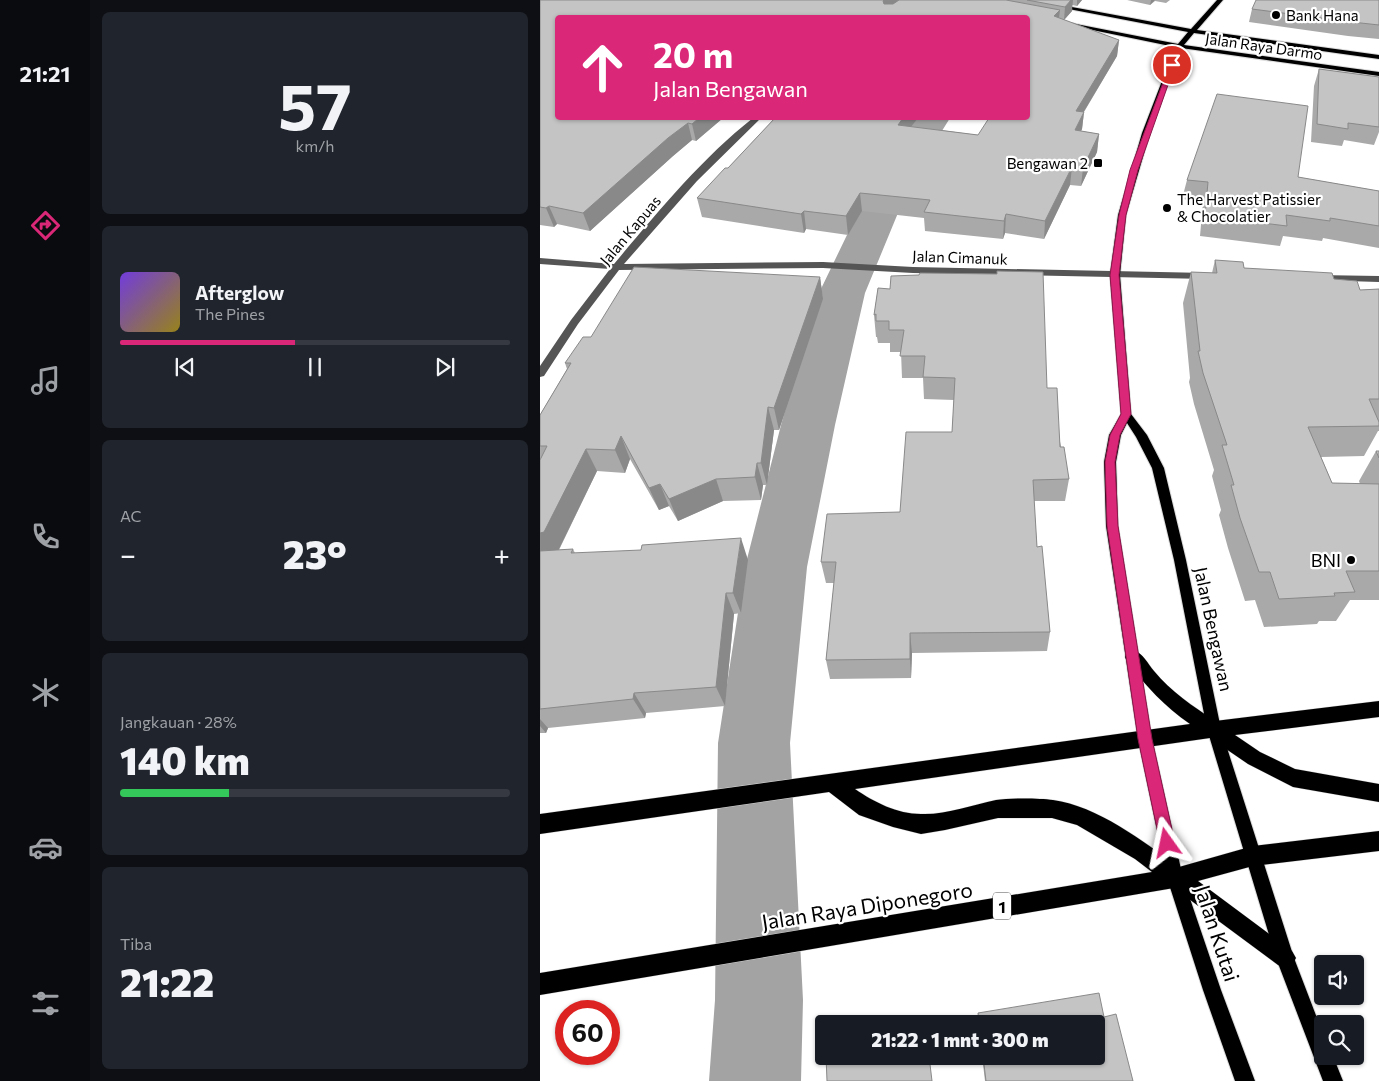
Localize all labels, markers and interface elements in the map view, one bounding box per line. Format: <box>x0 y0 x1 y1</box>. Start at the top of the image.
place label: Bank Hana <box>1286 6 1359 24</box>
marker: Bank Hana <box>1270 9 1282 21</box>
street label: Jalan Raya Darmo <box>1204 29 1324 63</box>
text: 20 m <box>653 32 733 75</box>
icon: ahead <box>570 35 635 100</box>
pin <box>1151 44 1193 86</box>
icon: arrive <box>1158 51 1186 79</box>
text: 21:21 <box>20 60 70 87</box>
text: 57 <box>278 64 352 143</box>
text: Jalan Bengawan <box>653 75 808 102</box>
text: km/h <box>296 136 334 155</box>
place label: Bengawan 2 <box>1007 154 1088 172</box>
marker: Bengawan 2 <box>1092 157 1104 169</box>
place label: The Harvest Patissier & Chocolatier <box>1177 190 1321 225</box>
street label: Jalan Kapuas <box>596 191 664 268</box>
marker: The Harvest Patissier & Chocolatier <box>1161 202 1173 214</box>
icon: directions <box>28 208 63 243</box>
street label: Jalan Cimanuk <box>912 246 1008 268</box>
text: Afterglow <box>195 281 284 304</box>
text: The Pines <box>195 304 265 323</box>
icon: previous <box>171 353 199 381</box>
icon: pause <box>301 353 329 381</box>
icon: next <box>431 353 459 381</box>
icon: music <box>28 363 63 398</box>
text: AC <box>120 506 142 525</box>
icon: phone <box>28 519 63 554</box>
text: 23° <box>283 530 347 577</box>
text: − <box>120 537 136 571</box>
text: + <box>494 537 510 571</box>
place label: BNI <box>1311 549 1341 571</box>
marker: BNI <box>1345 554 1357 566</box>
street label: Jalan Bengawan <box>1190 565 1238 693</box>
icon: climate <box>28 675 63 710</box>
text: Jangkauan · 28% <box>120 712 237 731</box>
text: 140 km <box>120 736 250 783</box>
position arrow <box>1140 816 1192 868</box>
icon: car <box>28 830 63 865</box>
street label: Jalan Raya Diponegoro <box>760 876 974 934</box>
street label: Jalan Kutai <box>1191 882 1245 984</box>
road number: 1 <box>993 892 1011 919</box>
text: Tiba <box>120 934 152 953</box>
map controls <box>1314 955 1364 1065</box>
button: sound <box>1314 955 1364 1005</box>
text: 21:22 <box>120 958 214 1005</box>
icon: filters <box>28 986 63 1021</box>
speed limit sign: 60 <box>555 1000 620 1065</box>
button: search <box>1314 1015 1364 1065</box>
text: 21:22 · 1 mnt · 300 m <box>871 1028 1049 1051</box>

